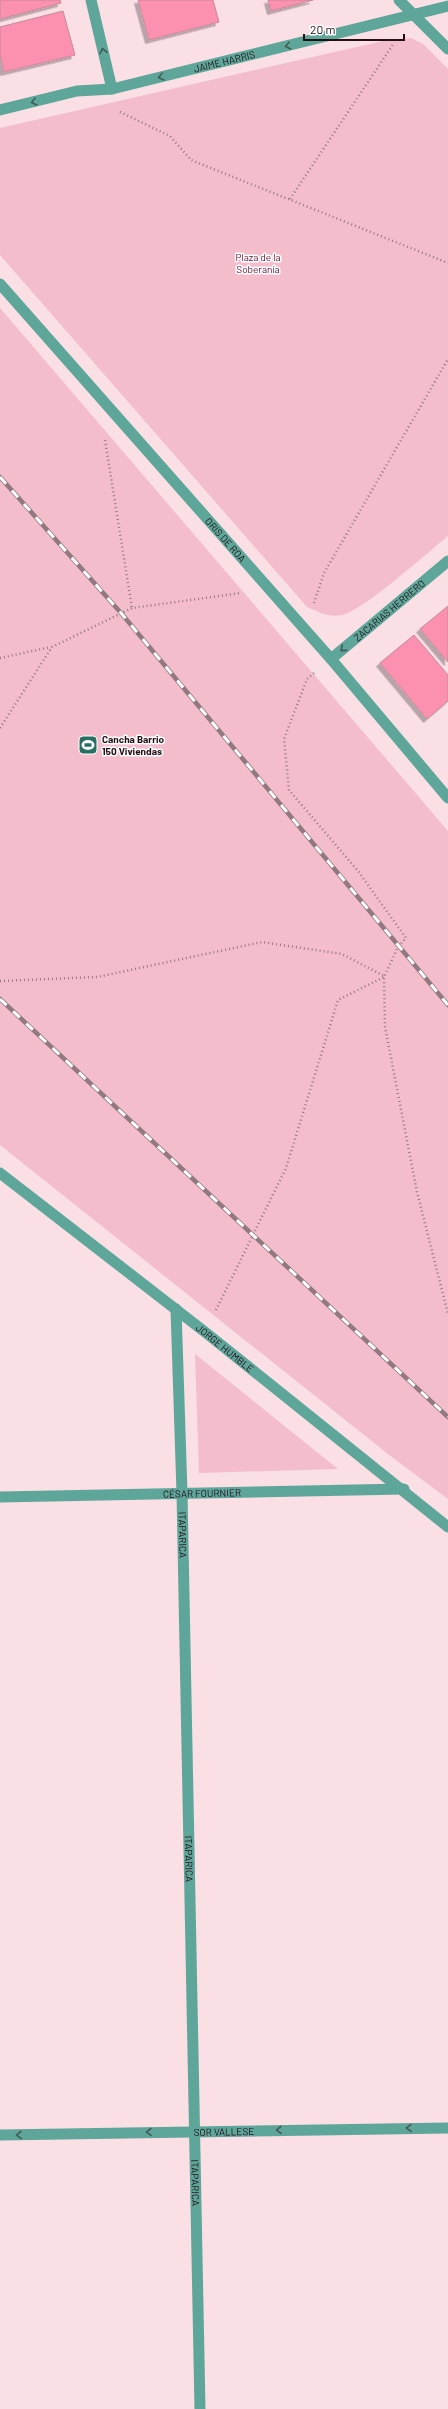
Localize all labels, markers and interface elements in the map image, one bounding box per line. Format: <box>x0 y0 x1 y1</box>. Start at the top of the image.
scale bar <box>304 16 404 42</box>
text: 20 m <box>310 22 336 36</box>
one-way arrow <box>284 41 291 49</box>
one-way arrow <box>99 48 107 54</box>
street label: JAIME HARRIS <box>192 48 256 75</box>
one-way arrow <box>158 72 165 80</box>
one-way arrow <box>31 97 38 106</box>
park label: Plaza de la Soberanía <box>235 251 281 275</box>
street label: ORIS DE ROA <box>203 515 249 564</box>
street label: ZACARIAS HERRERO <box>351 577 427 643</box>
one-way arrow <box>340 644 348 651</box>
place label: Cancha Barrio 150 Viviendas <box>102 733 165 757</box>
sports icon: Cancha Barrio 150 Viviendas <box>77 734 99 756</box>
street label: JORGE HUMBLE <box>194 1321 256 1375</box>
street label: CÉSAR FOURNIER <box>163 1486 241 1500</box>
street label: ITAPARICA <box>176 1512 189 1558</box>
street label: ITAPARICA <box>183 1835 196 1882</box>
one-way arrow <box>406 2124 412 2132</box>
street label: SOR VALLESE <box>194 2125 254 2138</box>
one-way arrow <box>276 2126 282 2134</box>
one-way arrow <box>146 2128 152 2136</box>
one-way arrow <box>16 2130 22 2139</box>
street label: ITAPARICA <box>189 2159 202 2206</box>

